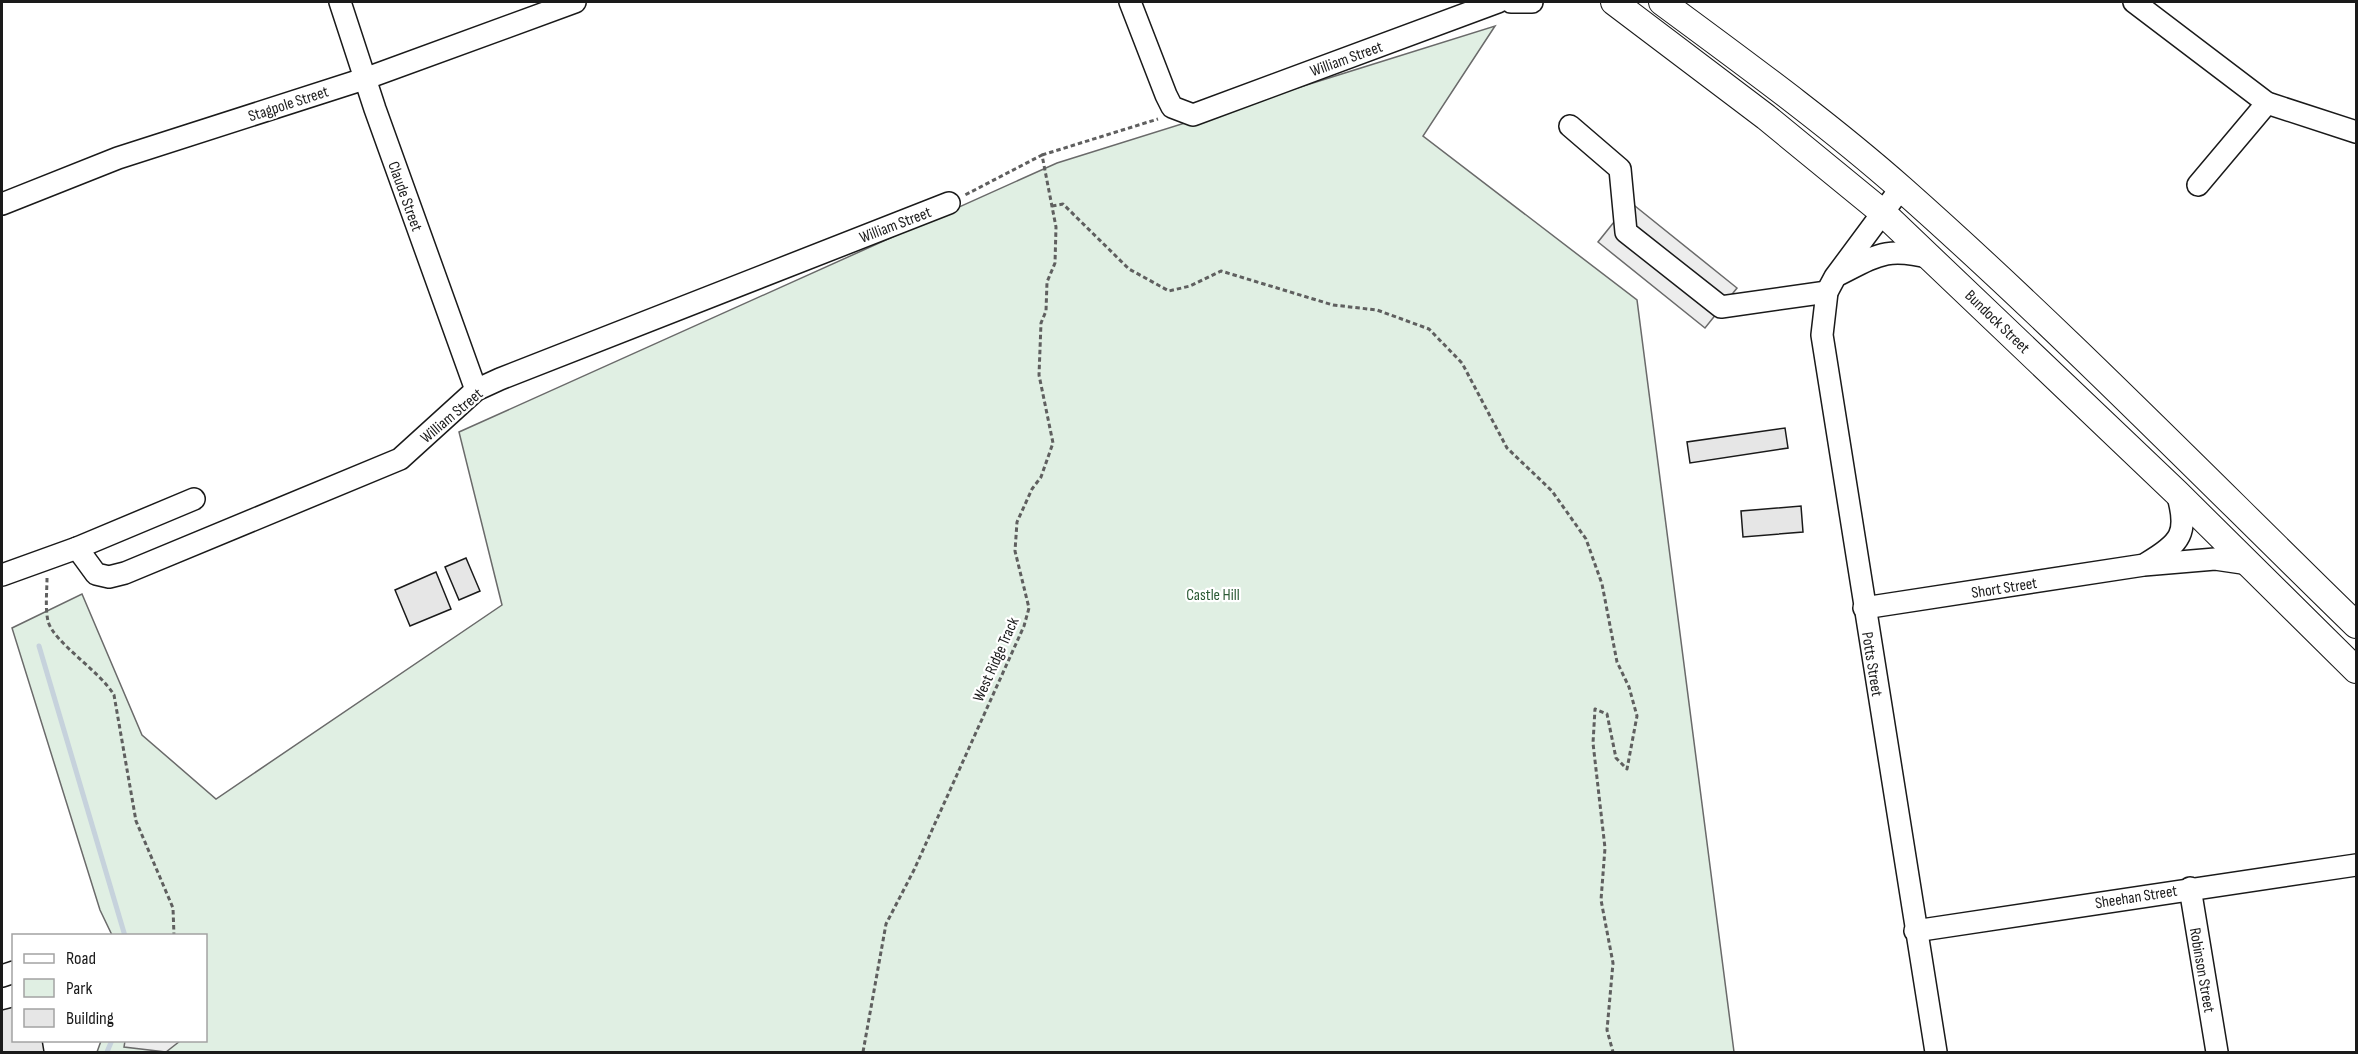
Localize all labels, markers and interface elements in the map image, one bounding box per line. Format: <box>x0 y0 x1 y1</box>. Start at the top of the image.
street label: William Street <box>1308 38 1385 81</box>
street label: Stagpole Street <box>246 83 331 126</box>
street label: Claude Street <box>383 159 426 234</box>
street label: William Street <box>857 203 934 248</box>
street label: Bundock Street <box>1961 286 2033 358</box>
street label: William Street <box>417 385 487 448</box>
street label: Short Street <box>1970 574 2039 603</box>
park label: Castle Hill <box>1186 586 1240 605</box>
street label: West Ridge Track <box>969 614 1023 705</box>
street label: Potts Street <box>1857 631 1886 698</box>
street label: Sheehan Street <box>2094 882 2179 913</box>
street label: Robinson Street <box>2185 926 2218 1014</box>
legend <box>12 934 207 1042</box>
text: Road <box>66 948 96 969</box>
text: Park <box>66 978 92 999</box>
text: Building <box>66 1008 114 1029</box>

